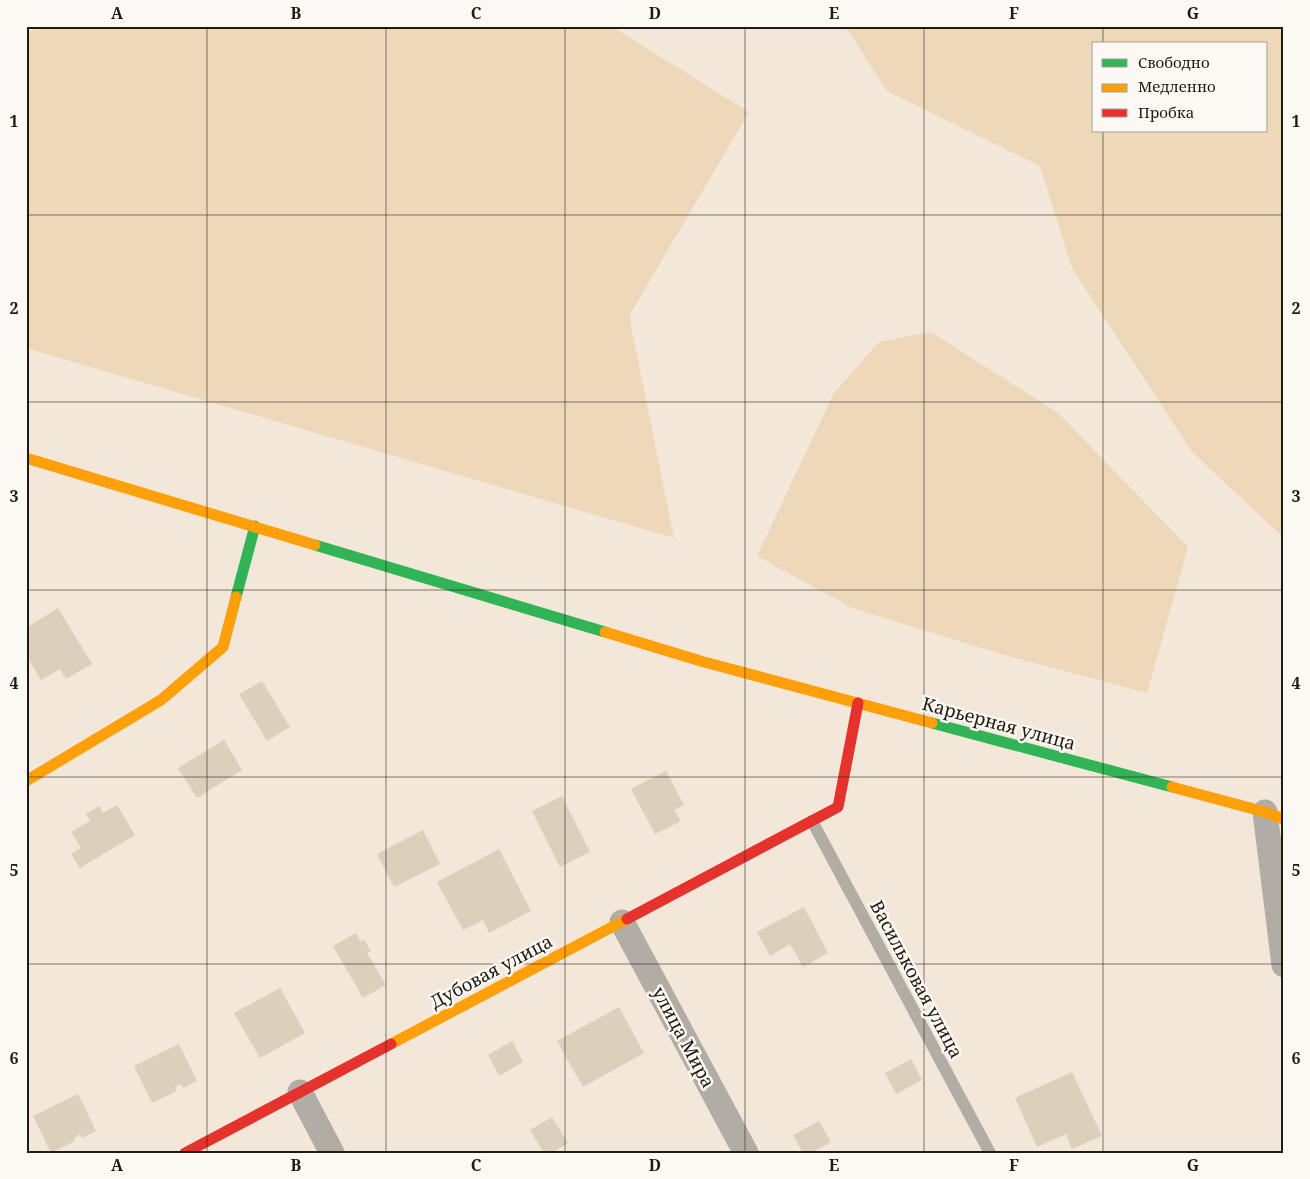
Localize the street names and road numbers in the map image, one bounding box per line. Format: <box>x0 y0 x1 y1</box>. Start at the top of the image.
street label: Карьерная улица <box>920 691 1078 755</box>
street label: Васильковая улица <box>865 896 969 1062</box>
street label: Дубовая улица <box>426 929 556 1013</box>
street label: улица Мира <box>647 982 721 1092</box>

